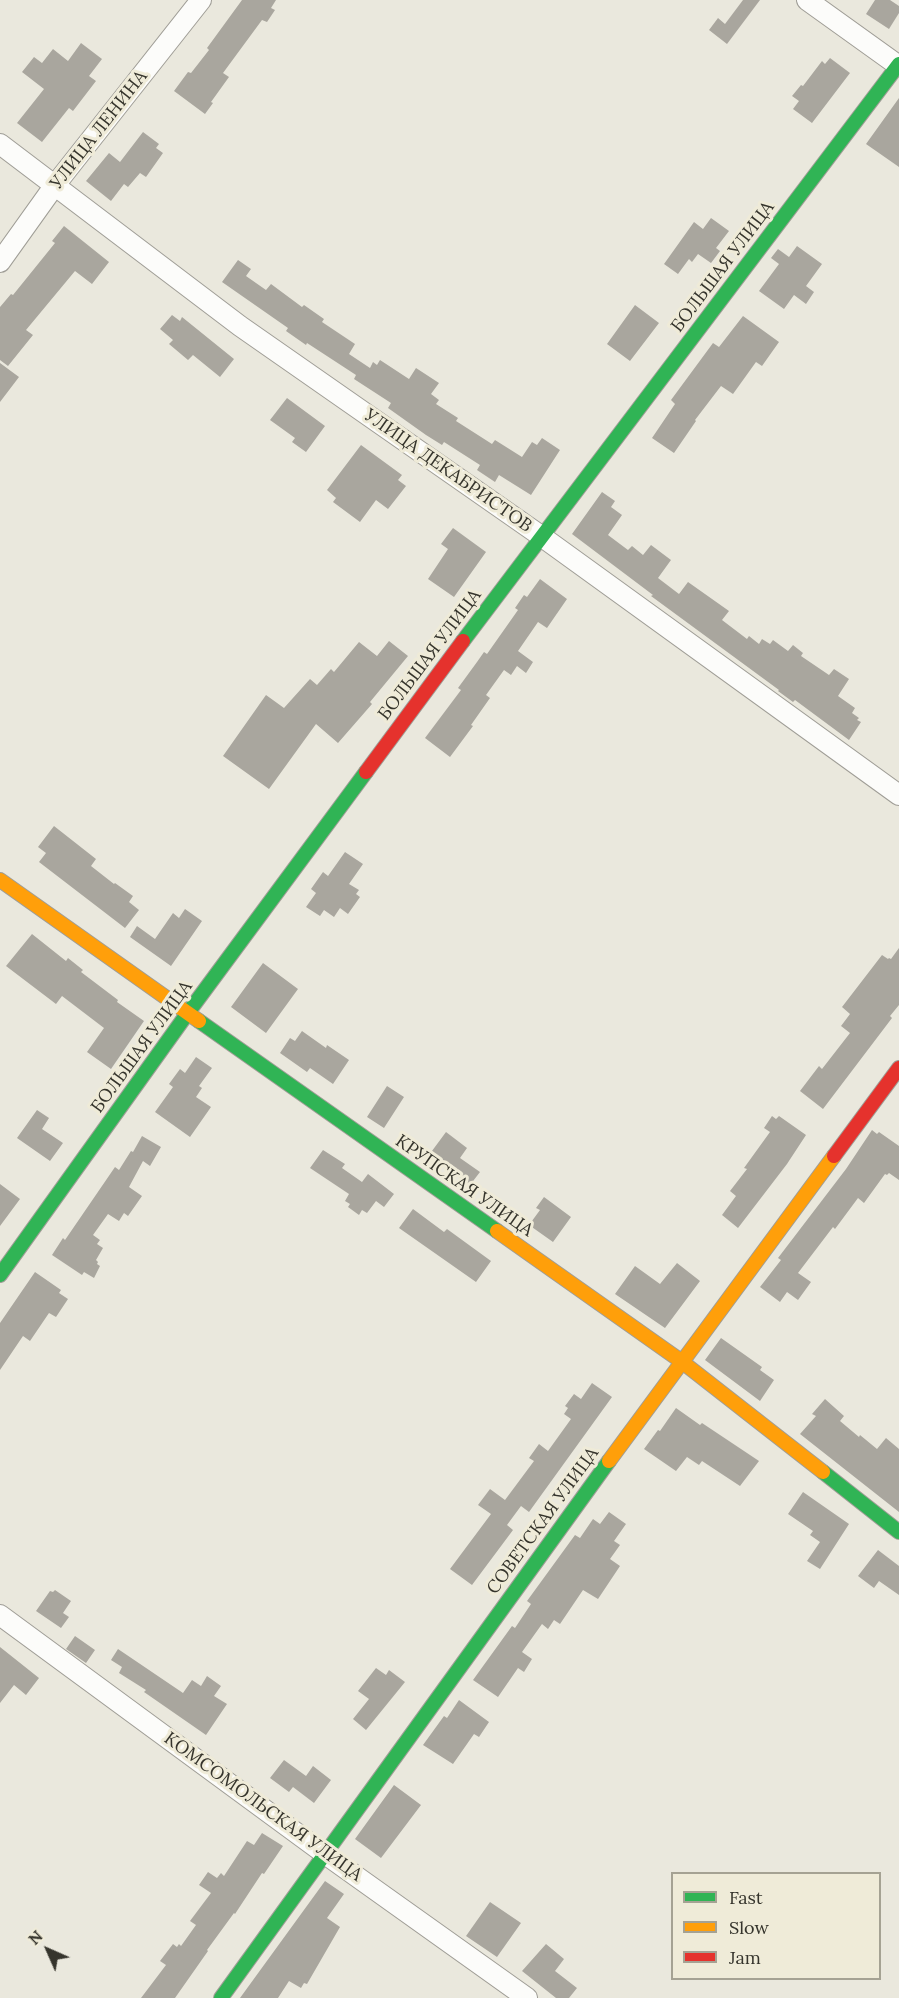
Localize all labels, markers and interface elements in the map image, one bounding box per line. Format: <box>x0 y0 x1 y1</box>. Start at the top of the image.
street label: УЛИЦА ЛЕНИНА <box>46 66 152 194</box>
street label: БОЛЬШАЯ УЛИЦА <box>667 197 779 337</box>
street label: УЛИЦА ДЕКАБРИСТОВ <box>360 405 536 537</box>
street label: БОЛЬШАЯ УЛИЦА <box>374 585 486 725</box>
street label: БОЛЬШАЯ УЛИЦА <box>87 977 197 1117</box>
street label: КРУПСКАЯ УЛИЦА <box>391 1130 537 1242</box>
street label: СОВЕТСКАЯ УЛИЦА <box>482 1443 604 1599</box>
street label: КОМСОМОЛЬСКАЯ УЛИЦА <box>160 1728 366 1886</box>
legend <box>671 1872 881 1980</box>
text: Fast <box>729 1886 763 1909</box>
text: Slow <box>729 1916 769 1939</box>
north arrow <box>18 1920 78 1980</box>
text: N <box>24 1926 47 1949</box>
text: Jam <box>729 1946 761 1969</box>

